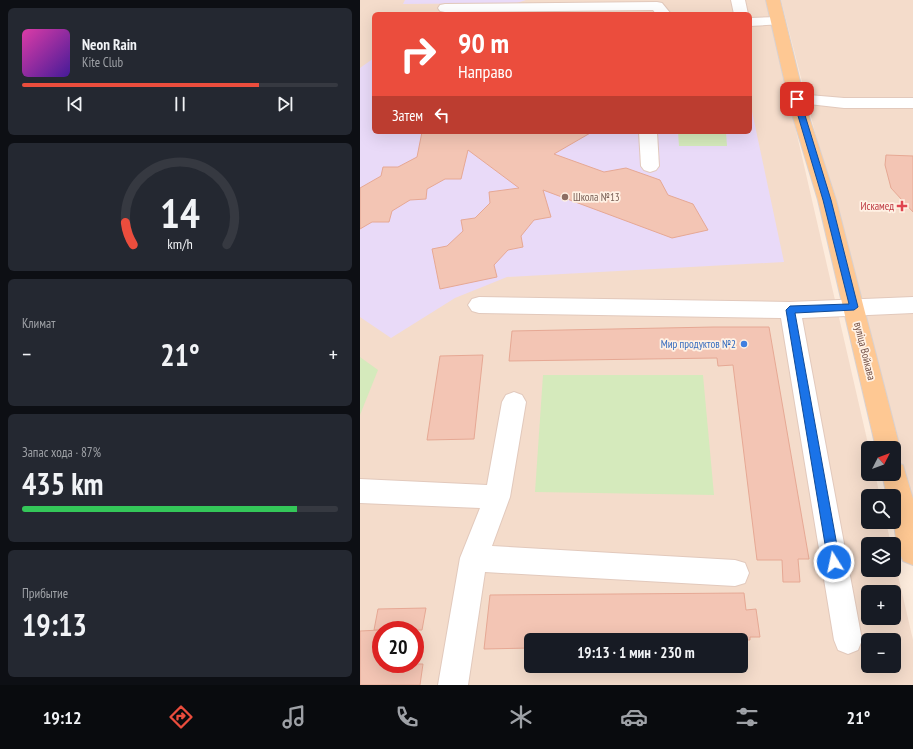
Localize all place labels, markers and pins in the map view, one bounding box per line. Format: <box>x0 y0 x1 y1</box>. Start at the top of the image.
pin <box>780 82 814 116</box>
place label: Школа №13 <box>573 190 620 204</box>
marker: Школа №13 <box>560 192 570 202</box>
place label: Искамед <box>861 199 894 213</box>
marker: Искамед <box>897 201 907 211</box>
place label: Мир продуктов №2 <box>661 337 736 351</box>
marker: Мир продуктов №2 <box>739 339 749 349</box>

